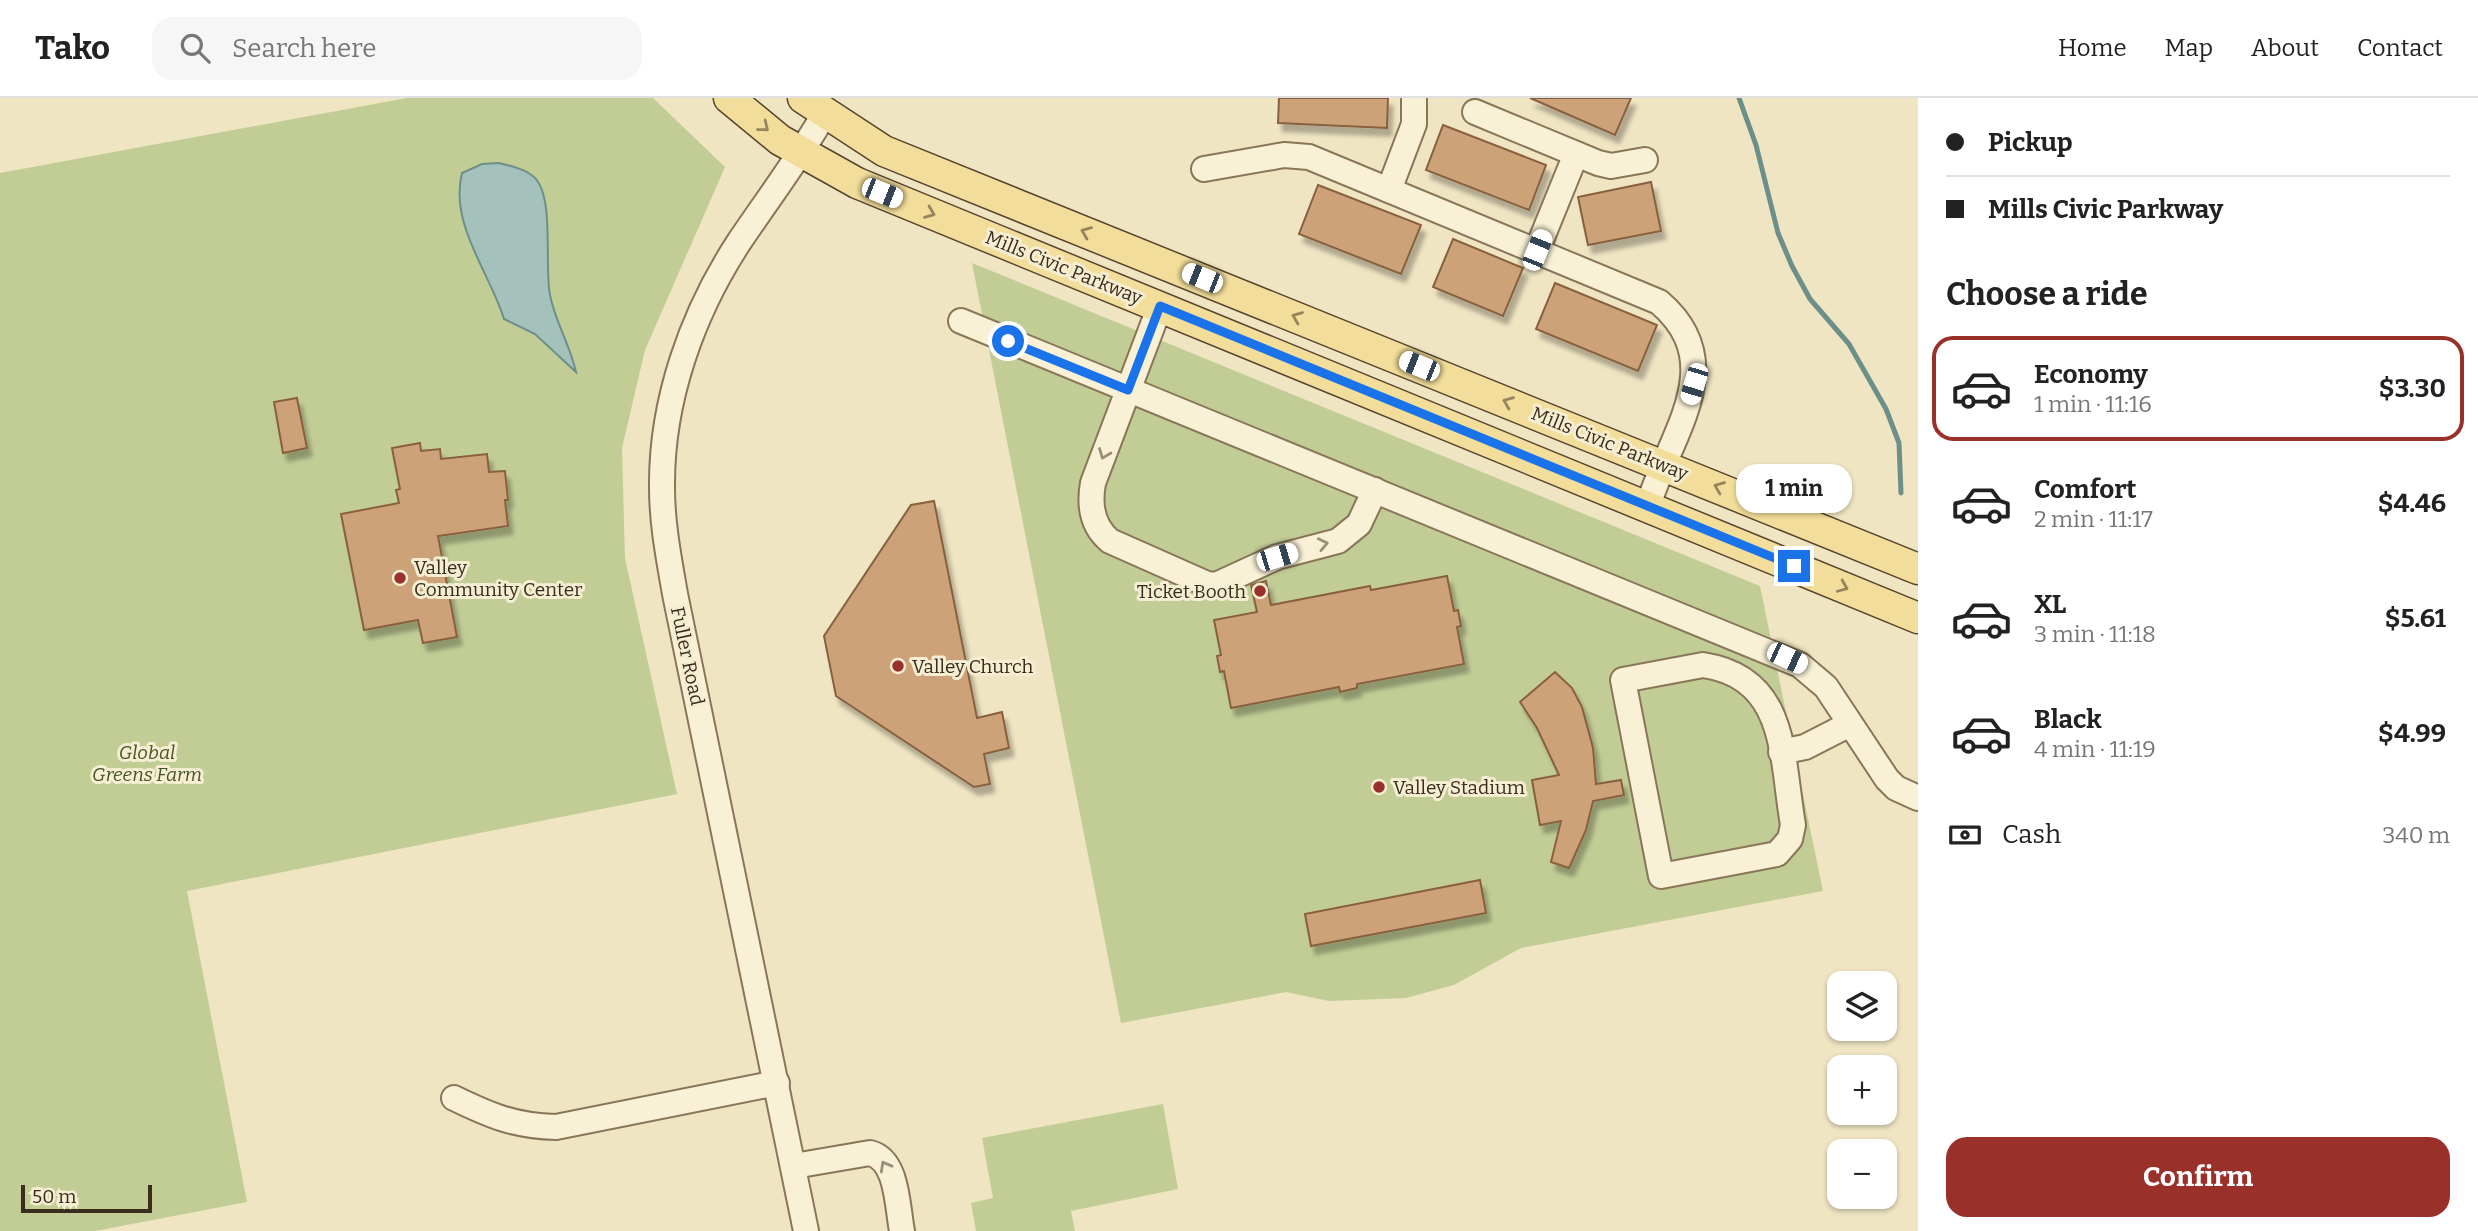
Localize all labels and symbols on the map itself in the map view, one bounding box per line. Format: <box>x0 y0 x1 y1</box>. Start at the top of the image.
one-way arrow <box>756 119 769 131</box>
car <box>859 175 906 211</box>
one-way arrow <box>923 204 935 218</box>
street label: Mills Civic Parkway <box>982 226 1146 310</box>
one-way arrow <box>1081 226 1093 240</box>
car <box>1520 227 1555 273</box>
car <box>1179 260 1226 296</box>
one-way arrow <box>1292 311 1304 325</box>
route start <box>992 325 1024 357</box>
car <box>1396 348 1443 384</box>
car <box>1678 361 1711 407</box>
one-way arrow <box>1503 396 1515 410</box>
street label: Mills Civic Parkway <box>1528 402 1692 486</box>
one-way arrow <box>1098 447 1112 459</box>
callout: 1 min <box>1736 464 1852 514</box>
one-way arrow <box>1714 481 1726 495</box>
one-way arrow <box>1317 538 1329 553</box>
car <box>1254 541 1301 573</box>
route end <box>1778 550 1810 582</box>
place label: Valley Community Center <box>414 556 583 601</box>
marker: Valley Community Center <box>392 570 408 586</box>
one-way arrow <box>1837 578 1849 592</box>
place label: Ticket Booth <box>1137 580 1246 603</box>
marker: Ticket Booth <box>1252 583 1268 599</box>
street label: Fuller Road <box>666 605 709 708</box>
car <box>1764 640 1811 676</box>
place label: Valley Church <box>912 655 1033 678</box>
marker: Valley Church <box>890 658 906 674</box>
park label: Global Greens Farm <box>92 741 202 786</box>
place label: Valley Stadium <box>1393 776 1525 799</box>
marker: Valley Stadium <box>1371 779 1387 795</box>
one-way arrow <box>880 1160 894 1173</box>
scale bar <box>21 1182 152 1214</box>

